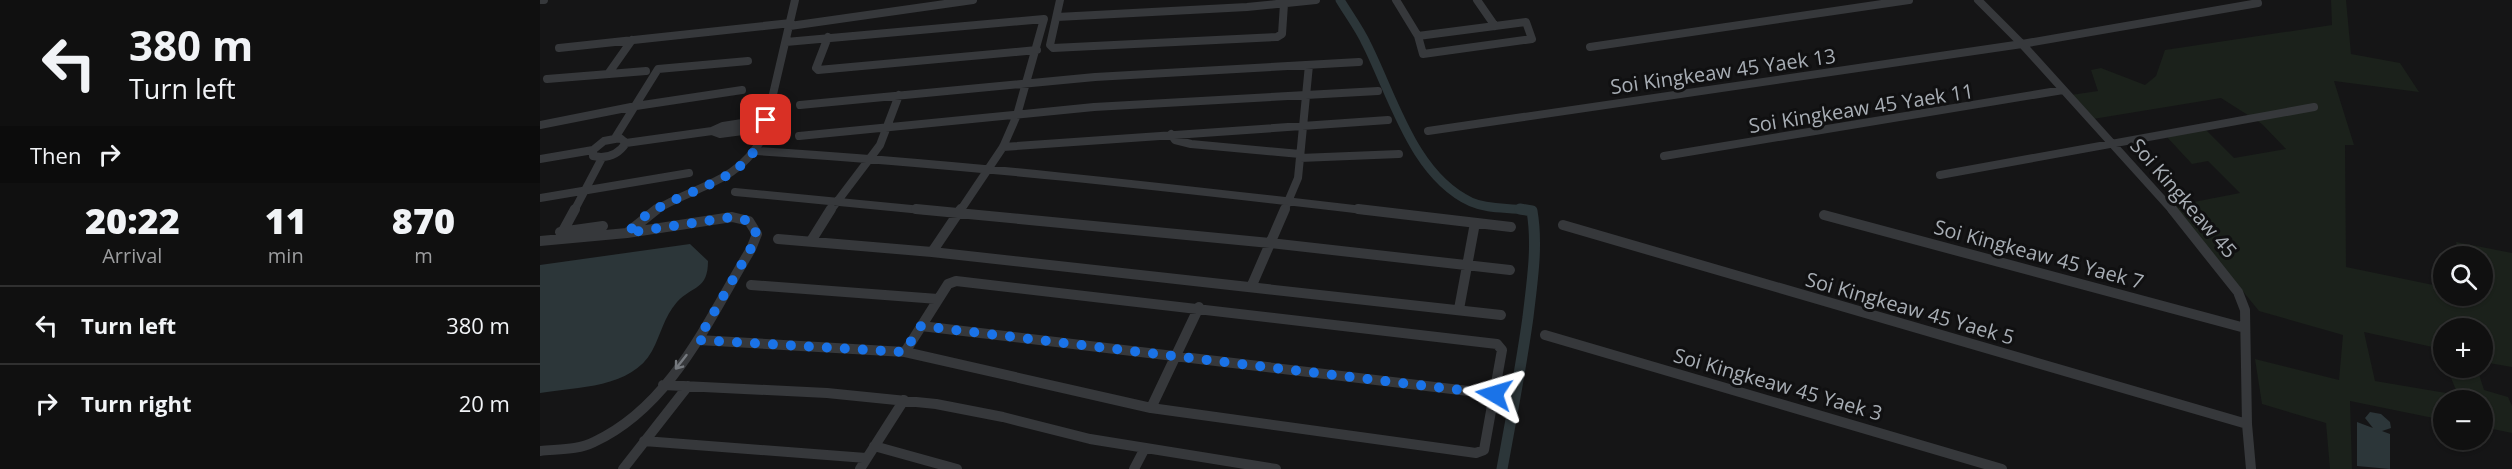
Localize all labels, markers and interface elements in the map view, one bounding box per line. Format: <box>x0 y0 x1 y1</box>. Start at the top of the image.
text: 380 m <box>129 16 253 73</box>
icon: left <box>30 24 108 102</box>
street label: Soi Kingkeaw 45 Yaek 13 <box>1609 42 1837 100</box>
text: Turn left <box>129 70 236 107</box>
street label: Soi Kingkeaw 45 Yaek 11 <box>1747 77 1975 139</box>
pin <box>740 94 791 145</box>
icon: arrive <box>749 103 782 136</box>
street label: Soi Kingkeaw 45 <box>2125 133 2243 263</box>
icon: right <box>93 138 126 171</box>
text: Then <box>30 140 81 170</box>
text: 20:22 <box>85 196 180 245</box>
text: 11 <box>265 196 307 245</box>
text: 870 <box>392 196 455 245</box>
street label: Soi Kingkeaw 45 Yaek 7 <box>1931 213 2147 295</box>
text: Arrival <box>102 242 162 269</box>
text: min <box>268 242 304 269</box>
text: m <box>414 242 433 269</box>
map controls <box>2433 246 2493 450</box>
button: search <box>2433 246 2493 306</box>
street label: Soi Kingkeaw 45 Yaek 5 <box>1802 265 2018 351</box>
icon: left <box>30 309 63 342</box>
text: Turn left <box>81 310 176 340</box>
text: 380 m <box>446 310 510 340</box>
button: + <box>2433 318 2493 378</box>
street label: Soi Kingkeaw 45 Yaek 3 <box>1670 341 1886 427</box>
one-way arrow <box>674 354 687 370</box>
position arrow <box>1462 362 1526 426</box>
icon: right <box>30 387 63 420</box>
text: Turn right <box>81 388 192 418</box>
text: 20 m <box>459 388 510 418</box>
button: − <box>2433 390 2493 450</box>

